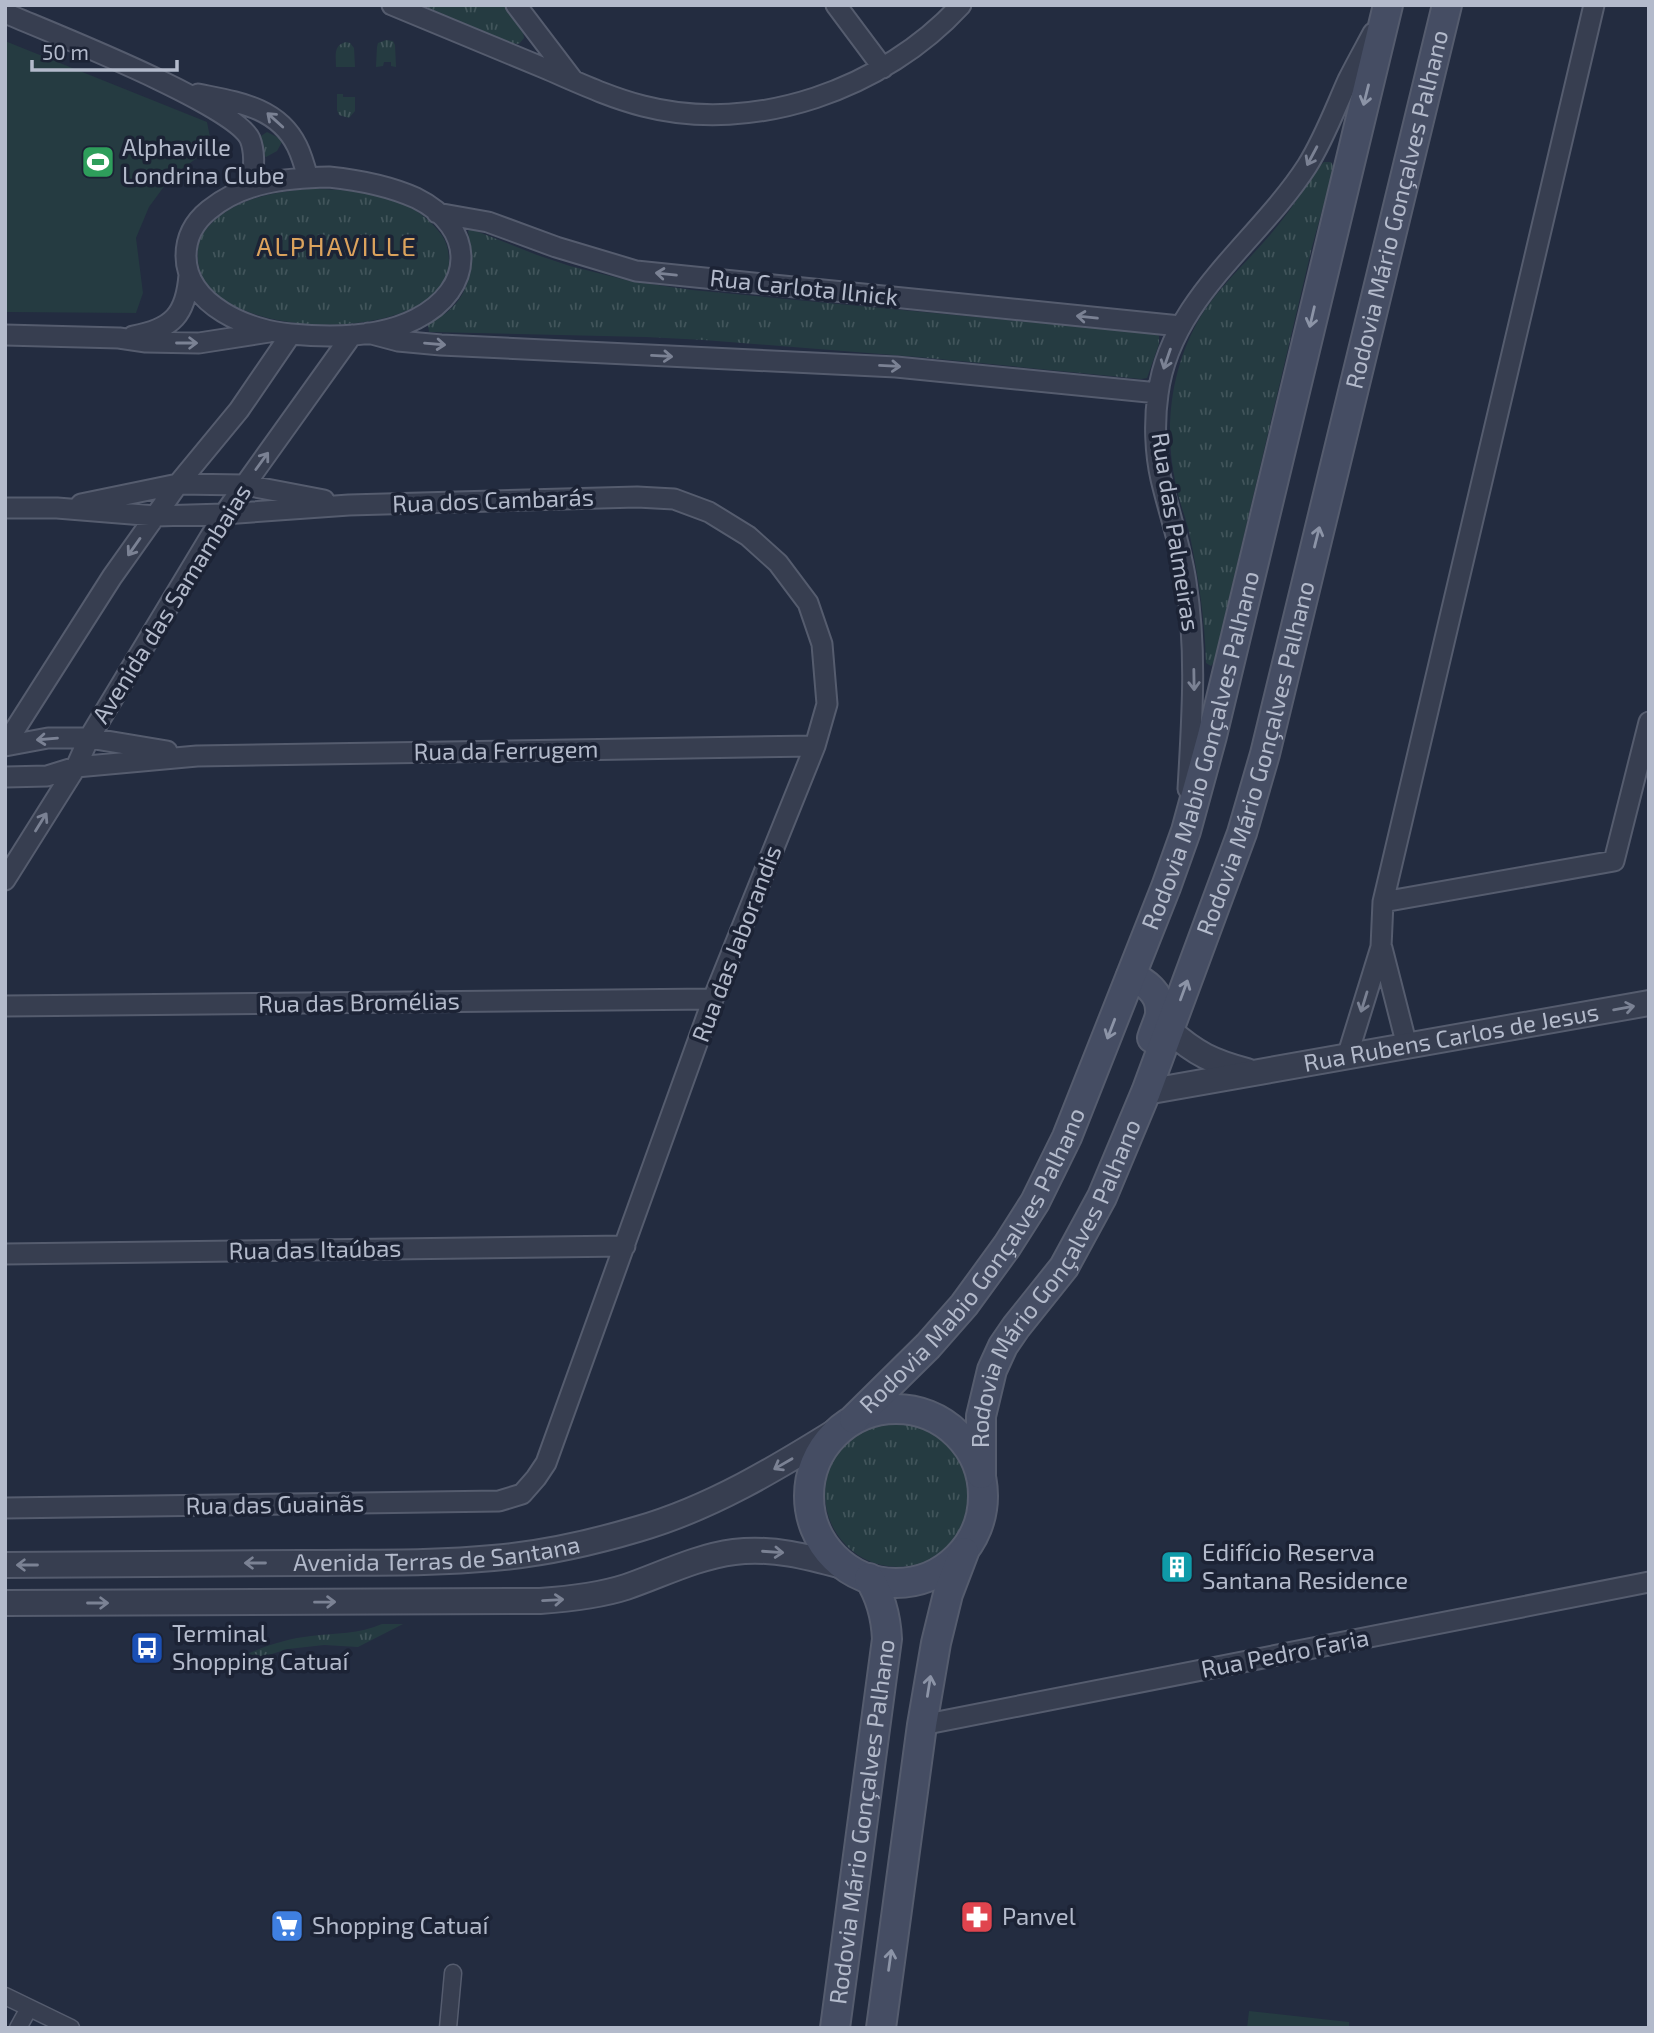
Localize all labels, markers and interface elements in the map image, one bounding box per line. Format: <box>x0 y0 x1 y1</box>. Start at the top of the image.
street label: Rodovia Mário Gonçalves Palhano <box>1338 27 1453 391</box>
scale bar <box>32 28 177 72</box>
text: 50 m <box>42 39 89 64</box>
one-way arrow <box>1359 83 1372 106</box>
one-way arrow <box>266 112 284 128</box>
place label: Alphaville Londrina Clube <box>122 132 285 189</box>
sports icon: Alphaville Londrina Clube <box>79 143 117 181</box>
one-way arrow <box>1305 145 1319 165</box>
district label: ALPHAVILLE <box>256 230 418 261</box>
street label: Rua Carlota Ilnick <box>709 262 900 311</box>
one-way arrow <box>655 267 678 280</box>
one-way arrow <box>1305 305 1318 327</box>
one-way arrow <box>1077 310 1099 323</box>
one-way arrow <box>176 336 199 350</box>
one-way arrow <box>423 338 446 351</box>
one-way arrow <box>1160 348 1172 370</box>
one-way arrow <box>651 349 674 362</box>
one-way arrow <box>878 360 901 373</box>
street label: Rua das Palmeiras <box>1146 430 1207 633</box>
one-way arrow <box>255 452 269 471</box>
street label: Avenida das Samambaias <box>85 478 256 728</box>
street label: Rua dos Cambarás <box>392 481 594 518</box>
one-way arrow <box>1311 526 1324 549</box>
one-way arrow <box>127 537 141 556</box>
street label: Rodovia Mabio Gonçalves Palhano <box>1135 568 1264 934</box>
street label: Rodovia Mário Gonçalves Palhano <box>1189 578 1320 939</box>
one-way arrow <box>1187 668 1201 691</box>
one-way arrow <box>36 733 59 746</box>
street label: Rua da Ferrugem <box>413 733 599 766</box>
one-way arrow <box>35 813 49 833</box>
street label: Rua das Jaborandis <box>685 841 786 1046</box>
one-way arrow <box>1178 979 1191 1001</box>
street label: Rua das Bromélias <box>258 985 460 1018</box>
one-way arrow <box>1357 991 1370 1013</box>
street label: Rua Rubens Carlos de Jesus <box>1301 996 1601 1077</box>
one-way arrow <box>1612 1001 1635 1014</box>
one-way arrow <box>1103 1018 1116 1040</box>
street label: Rodovia Mabio Gonçalves Palhano <box>853 1103 1090 1418</box>
street label: Rodovia Mário Gonçalves Palhano <box>965 1114 1146 1448</box>
street label: Rua das Itaúbas <box>228 1232 402 1265</box>
one-way arrow <box>773 1458 794 1471</box>
street label: Rua das Guainãs <box>185 1487 365 1520</box>
street label: Avenida Terras de Santana <box>293 1529 582 1576</box>
place label: Edifício Reserva Santana Residence <box>1202 1537 1408 1594</box>
one-way arrow <box>761 1546 784 1559</box>
building icon: Edifício Reserva Santana Residence <box>1158 1548 1196 1586</box>
one-way arrow <box>243 1556 266 1570</box>
one-way arrow <box>16 1558 39 1572</box>
one-way arrow <box>541 1593 564 1606</box>
one-way arrow <box>314 1595 337 1609</box>
one-way arrow <box>86 1596 109 1610</box>
place label: Terminal Shopping Catuaí <box>172 1618 349 1675</box>
street label: Rua Pedro Faria <box>1198 1622 1371 1683</box>
bus stop icon: Terminal Shopping Catuaí <box>128 1629 166 1667</box>
street label: Rodovia Mário Gonçalves Palhano <box>822 1637 900 2006</box>
one-way arrow <box>923 1675 936 1698</box>
pharmacy icon: Panvel <box>958 1898 996 1936</box>
place label: Panvel <box>1002 1901 1076 1930</box>
supermarket icon: Shopping Catuaí <box>268 1907 306 1945</box>
place label: Shopping Catuaí <box>312 1910 489 1939</box>
one-way arrow <box>884 1949 897 1972</box>

